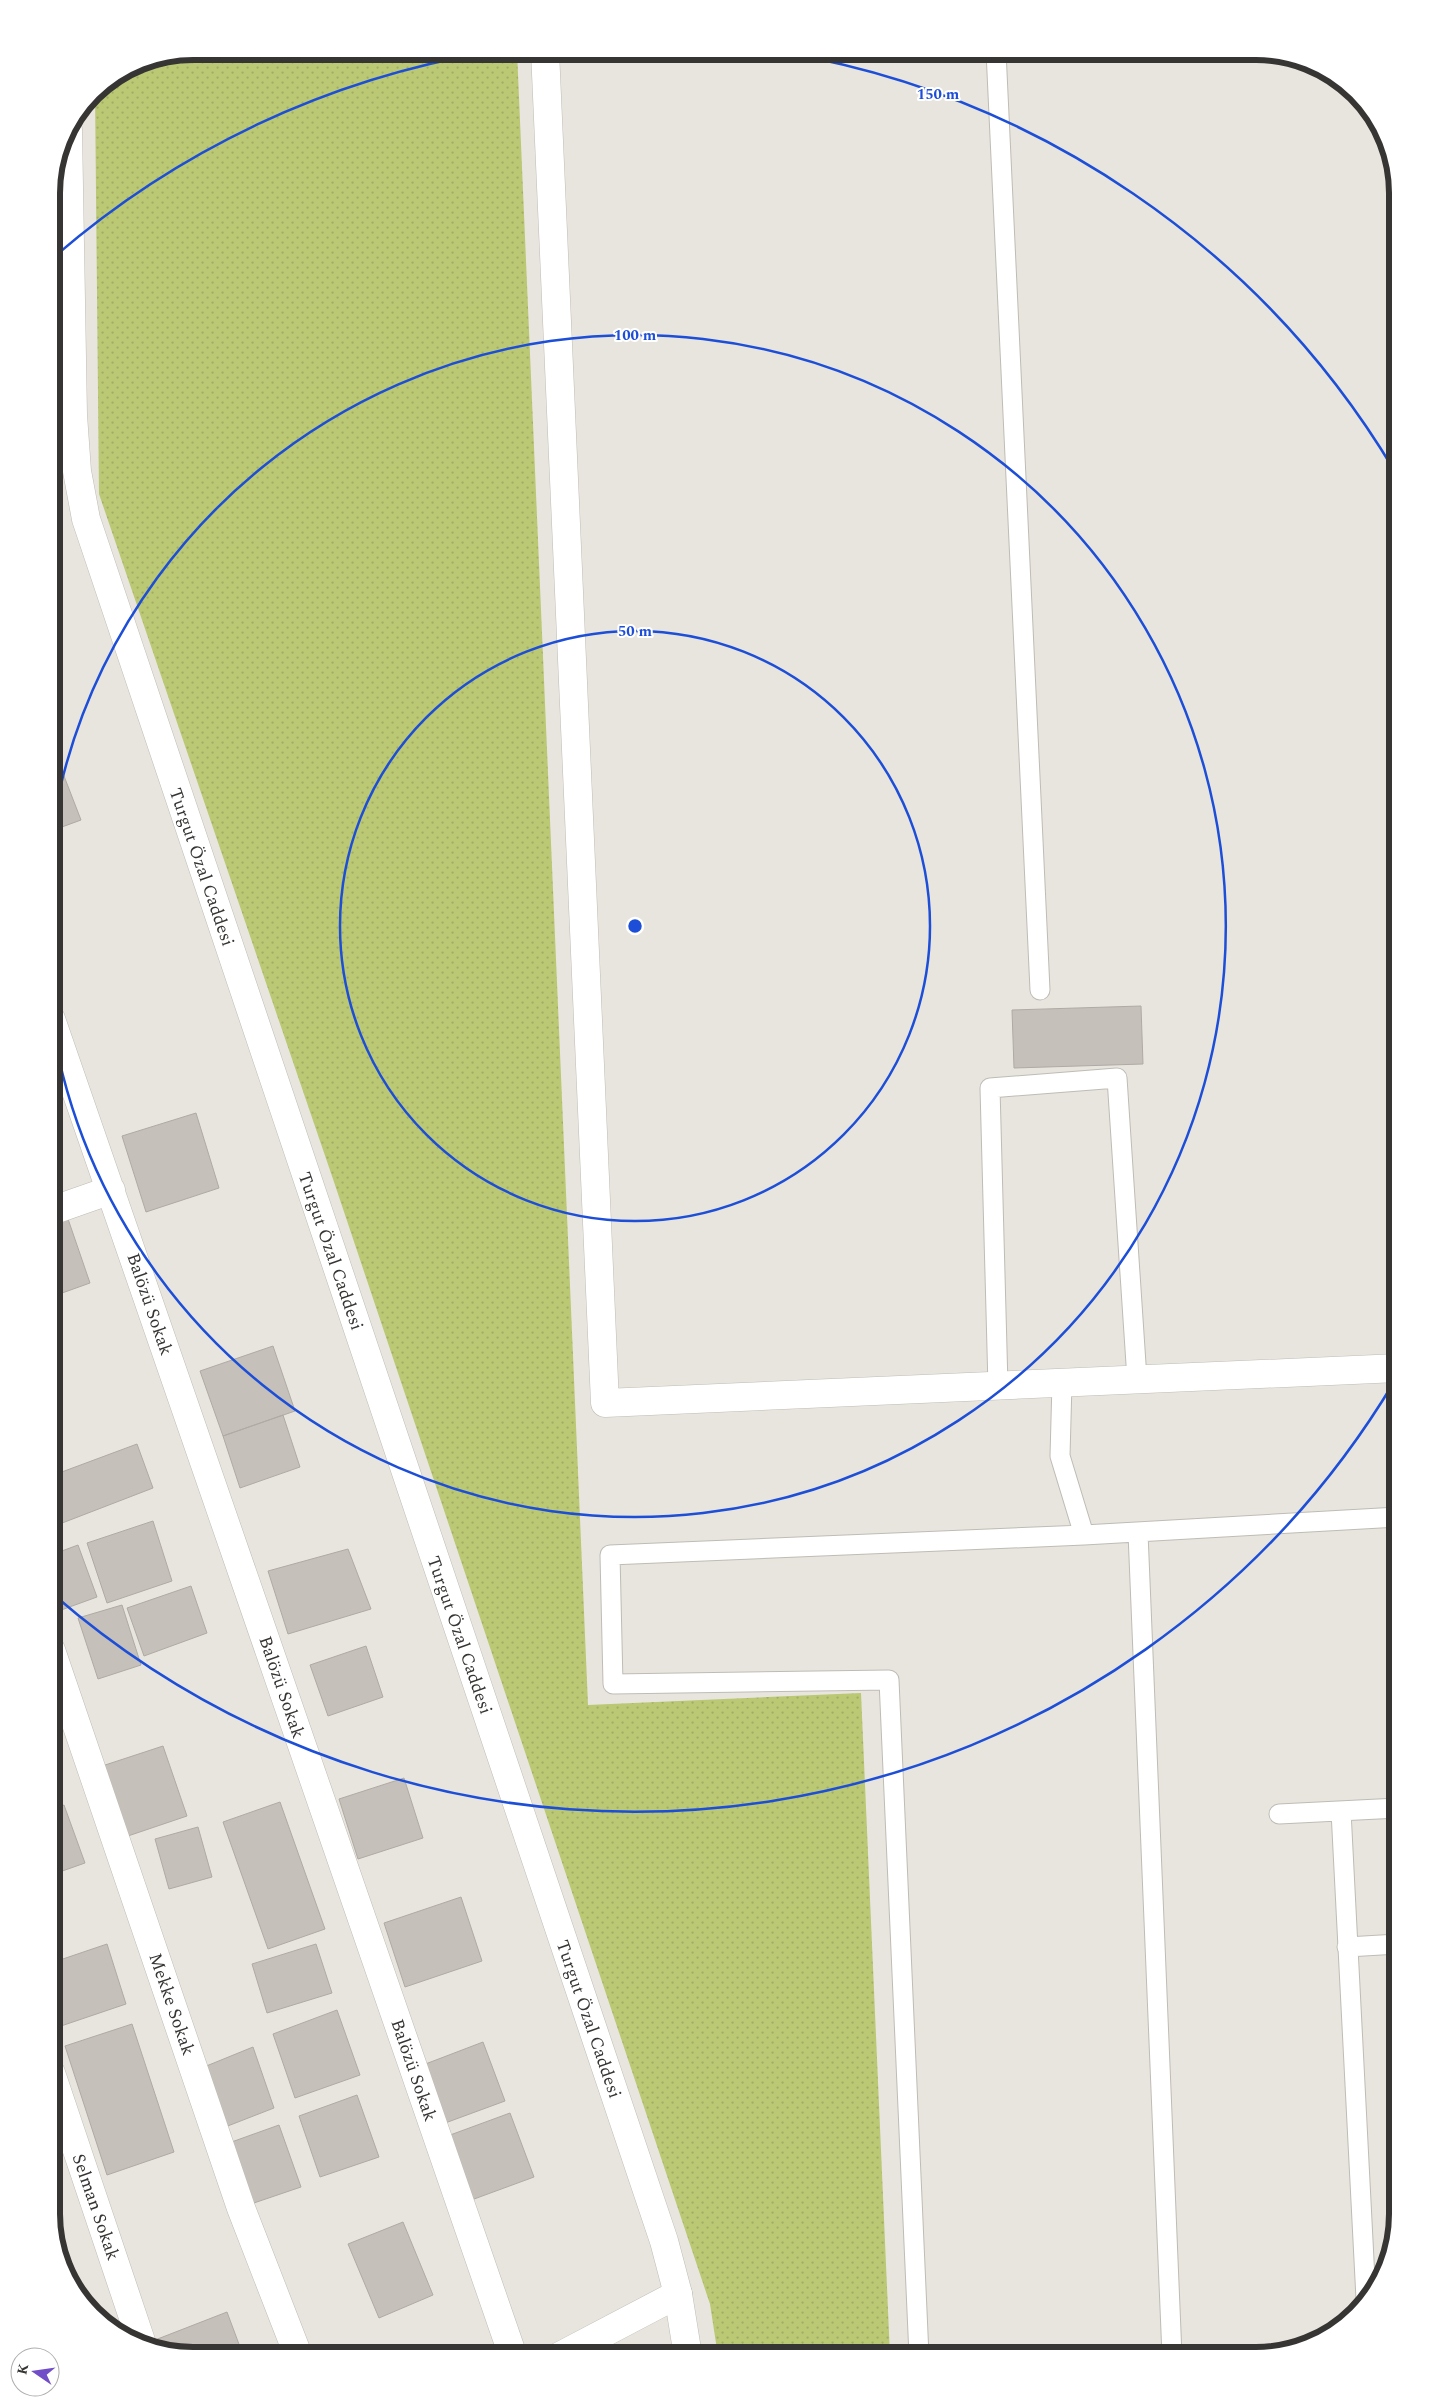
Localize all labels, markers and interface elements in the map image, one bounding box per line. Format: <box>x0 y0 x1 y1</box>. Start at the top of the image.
text: 150 m <box>917 83 960 106</box>
text: 100 m <box>614 324 657 347</box>
text: 50 m <box>618 620 653 643</box>
street label: Turgut Özal Caddesi <box>162 784 241 950</box>
centre of rings <box>626 917 644 935</box>
street label: Turgut Özal Caddesi <box>291 1168 370 1334</box>
street label: Balözü Sokak <box>119 1249 180 1359</box>
street label: Turgut Özal Caddesi <box>420 1552 499 1718</box>
street label: Balözü Sokak <box>251 1632 312 1742</box>
street label: Turgut Özal Caddesi <box>549 1936 628 2102</box>
street label: Mekke Sokak <box>141 1949 202 2059</box>
street label: Balözü Sokak <box>383 2015 444 2125</box>
street label: Selman Sokak <box>65 2150 126 2264</box>
north arrow <box>10 2347 60 2397</box>
text: K <box>11 2361 34 2377</box>

